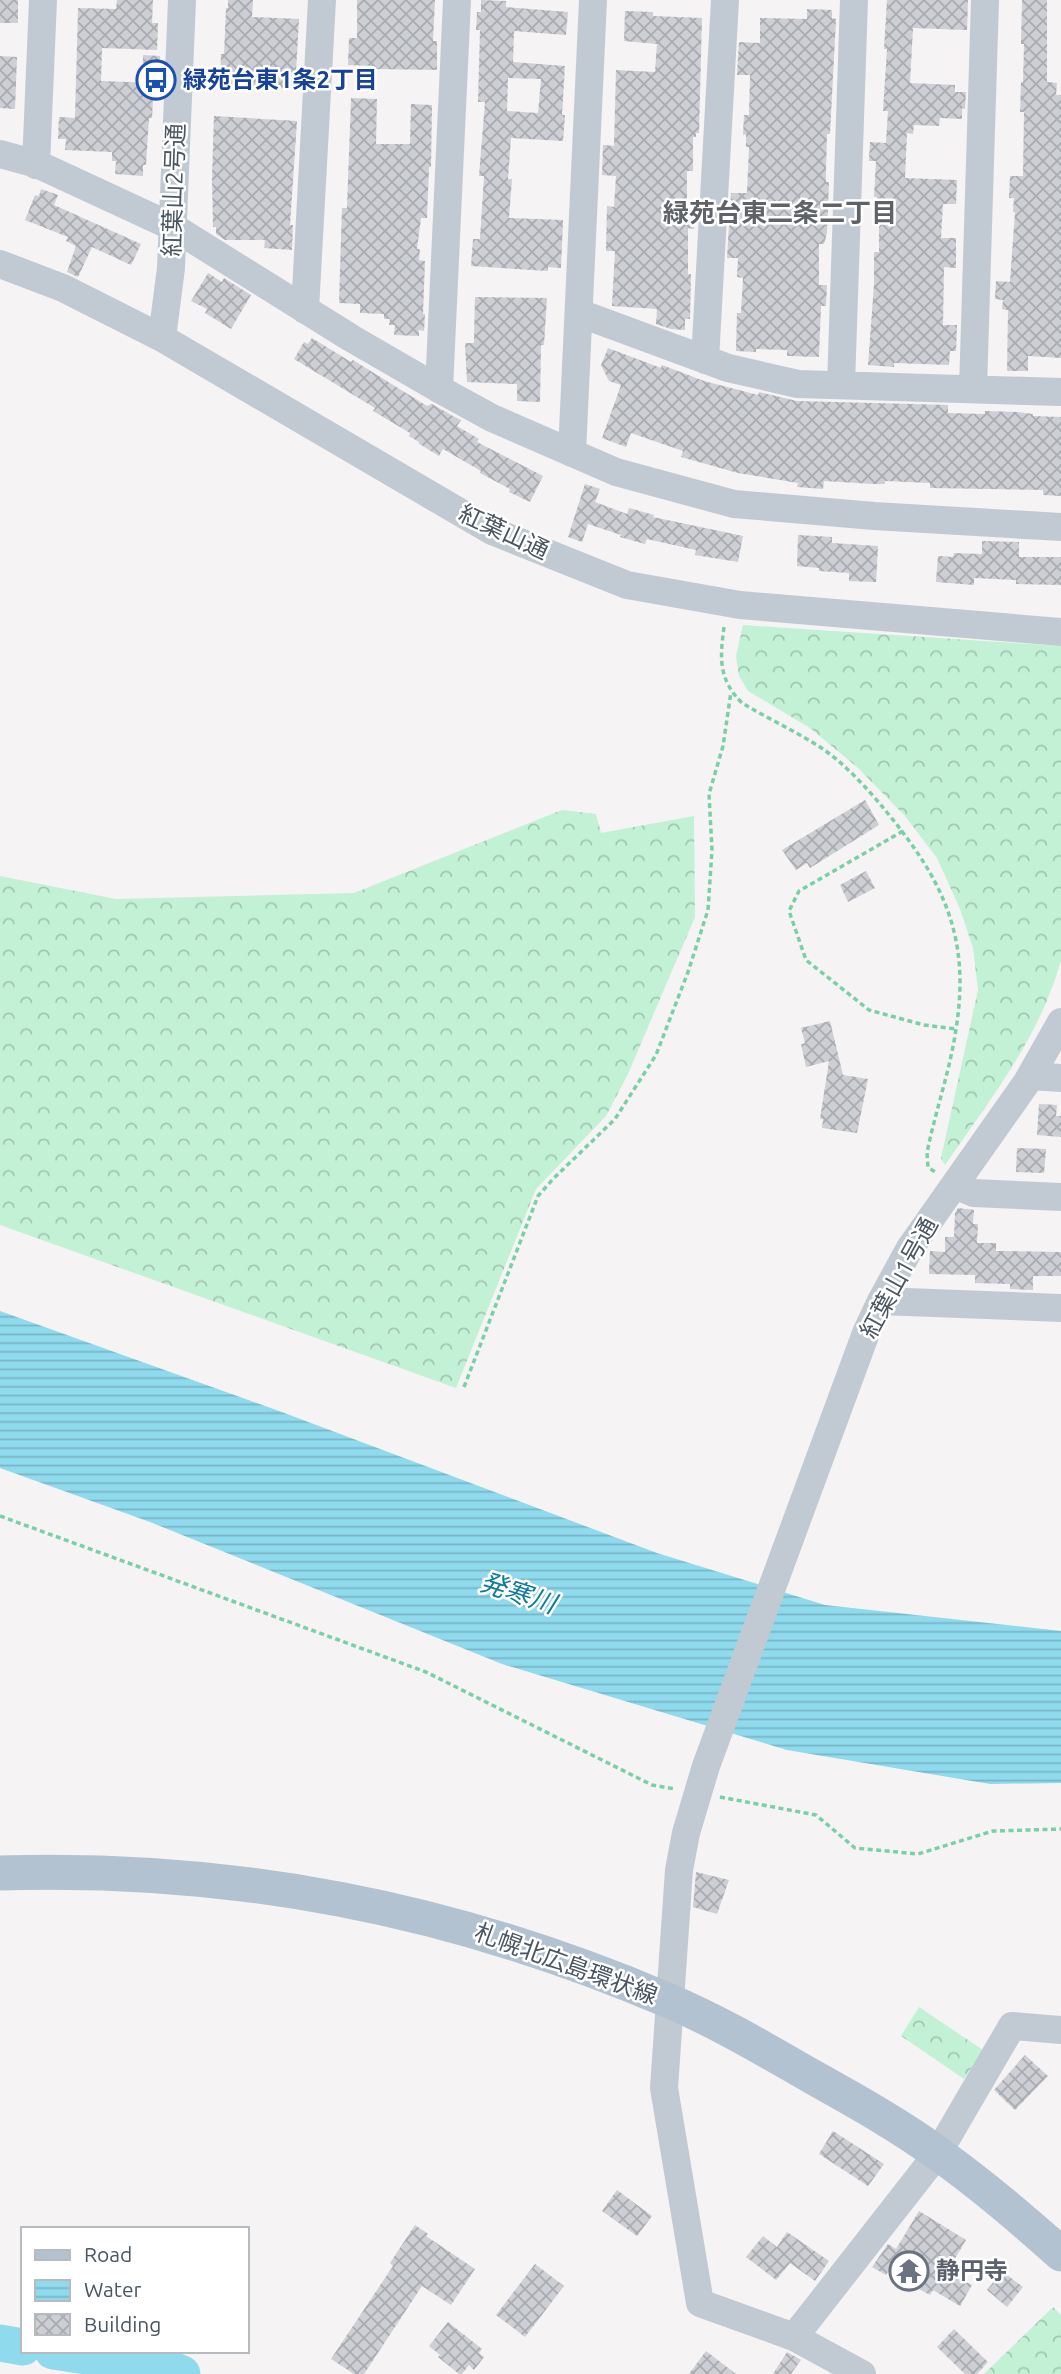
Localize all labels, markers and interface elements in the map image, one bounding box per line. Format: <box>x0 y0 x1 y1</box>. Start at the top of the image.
bus stop icon: 緑苑台東1条2丁目 <box>135 59 177 101</box>
place label: 緑苑台東1条2丁目 <box>183 66 378 93</box>
street label: 紅葉山2号通 <box>158 123 189 257</box>
district label: 緑苑台東二条二丁目 <box>663 198 897 227</box>
street label: 紅葉山通 <box>455 499 553 564</box>
street label: 紅葉山1号通 <box>854 1213 943 1343</box>
water label: 発寒川 <box>477 1567 563 1619</box>
street label: 札幌北広島環状線 <box>471 1918 661 2009</box>
legend <box>21 2227 248 2353</box>
text: Road <box>84 2242 132 2266</box>
temple icon: 静円寺 <box>888 2250 930 2292</box>
place label: 静円寺 <box>936 2257 1008 2284</box>
text: Water <box>84 2277 142 2301</box>
text: Building <box>84 2312 161 2336</box>

